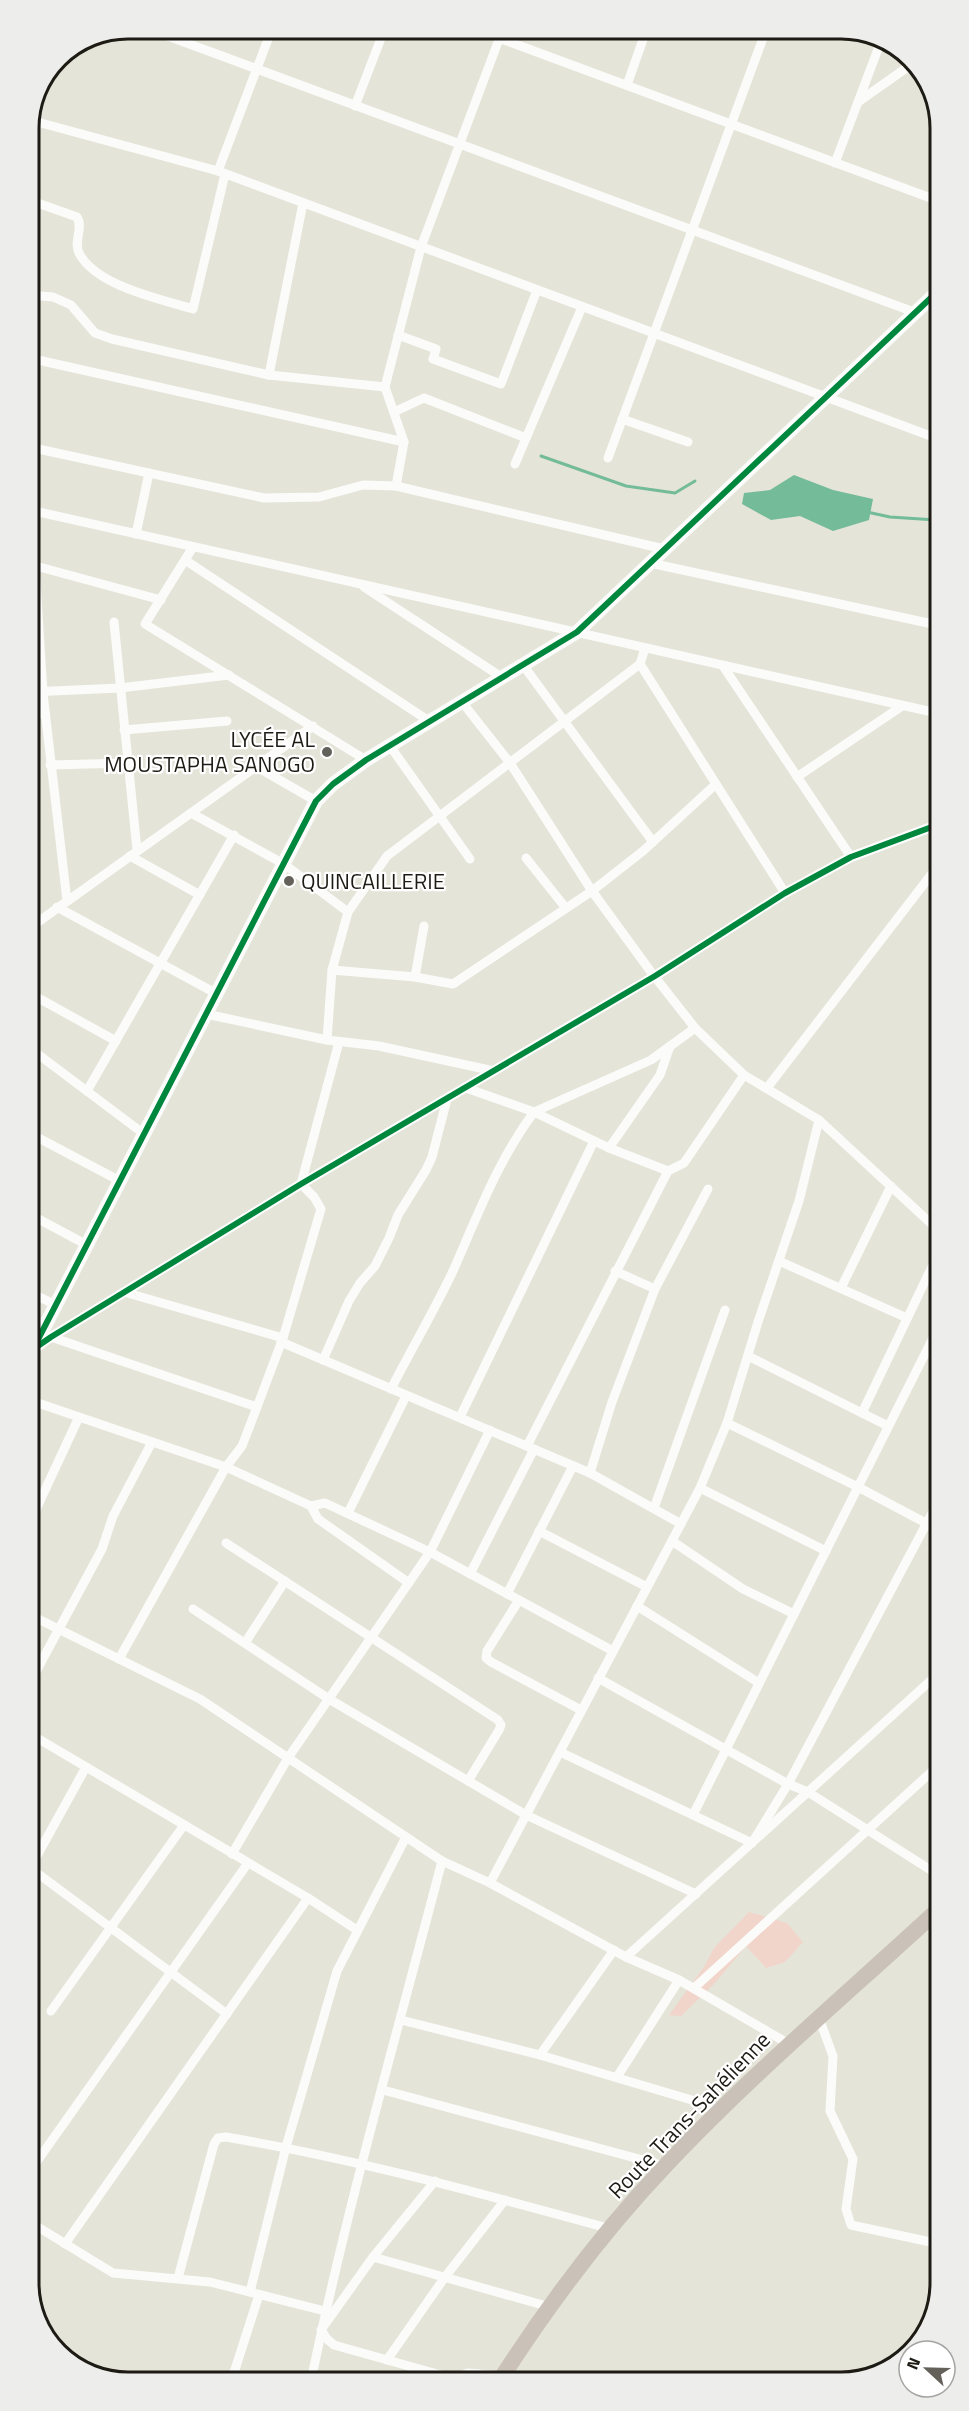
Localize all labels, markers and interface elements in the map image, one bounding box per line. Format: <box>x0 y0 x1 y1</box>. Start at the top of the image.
place label: LYCÉE AL MOUSTAPHA SANOGO <box>104 722 315 781</box>
marker: LYCÉE AL MOUSTAPHA SANOGO <box>320 745 334 759</box>
place label: QUINCAILLERIE <box>301 864 445 898</box>
marker: QUINCAILLERIE <box>282 874 296 888</box>
street label: Route Trans-Sahélienne <box>600 2024 778 2206</box>
north arrow <box>897 2339 957 2399</box>
text: N <box>900 2354 926 2373</box>

